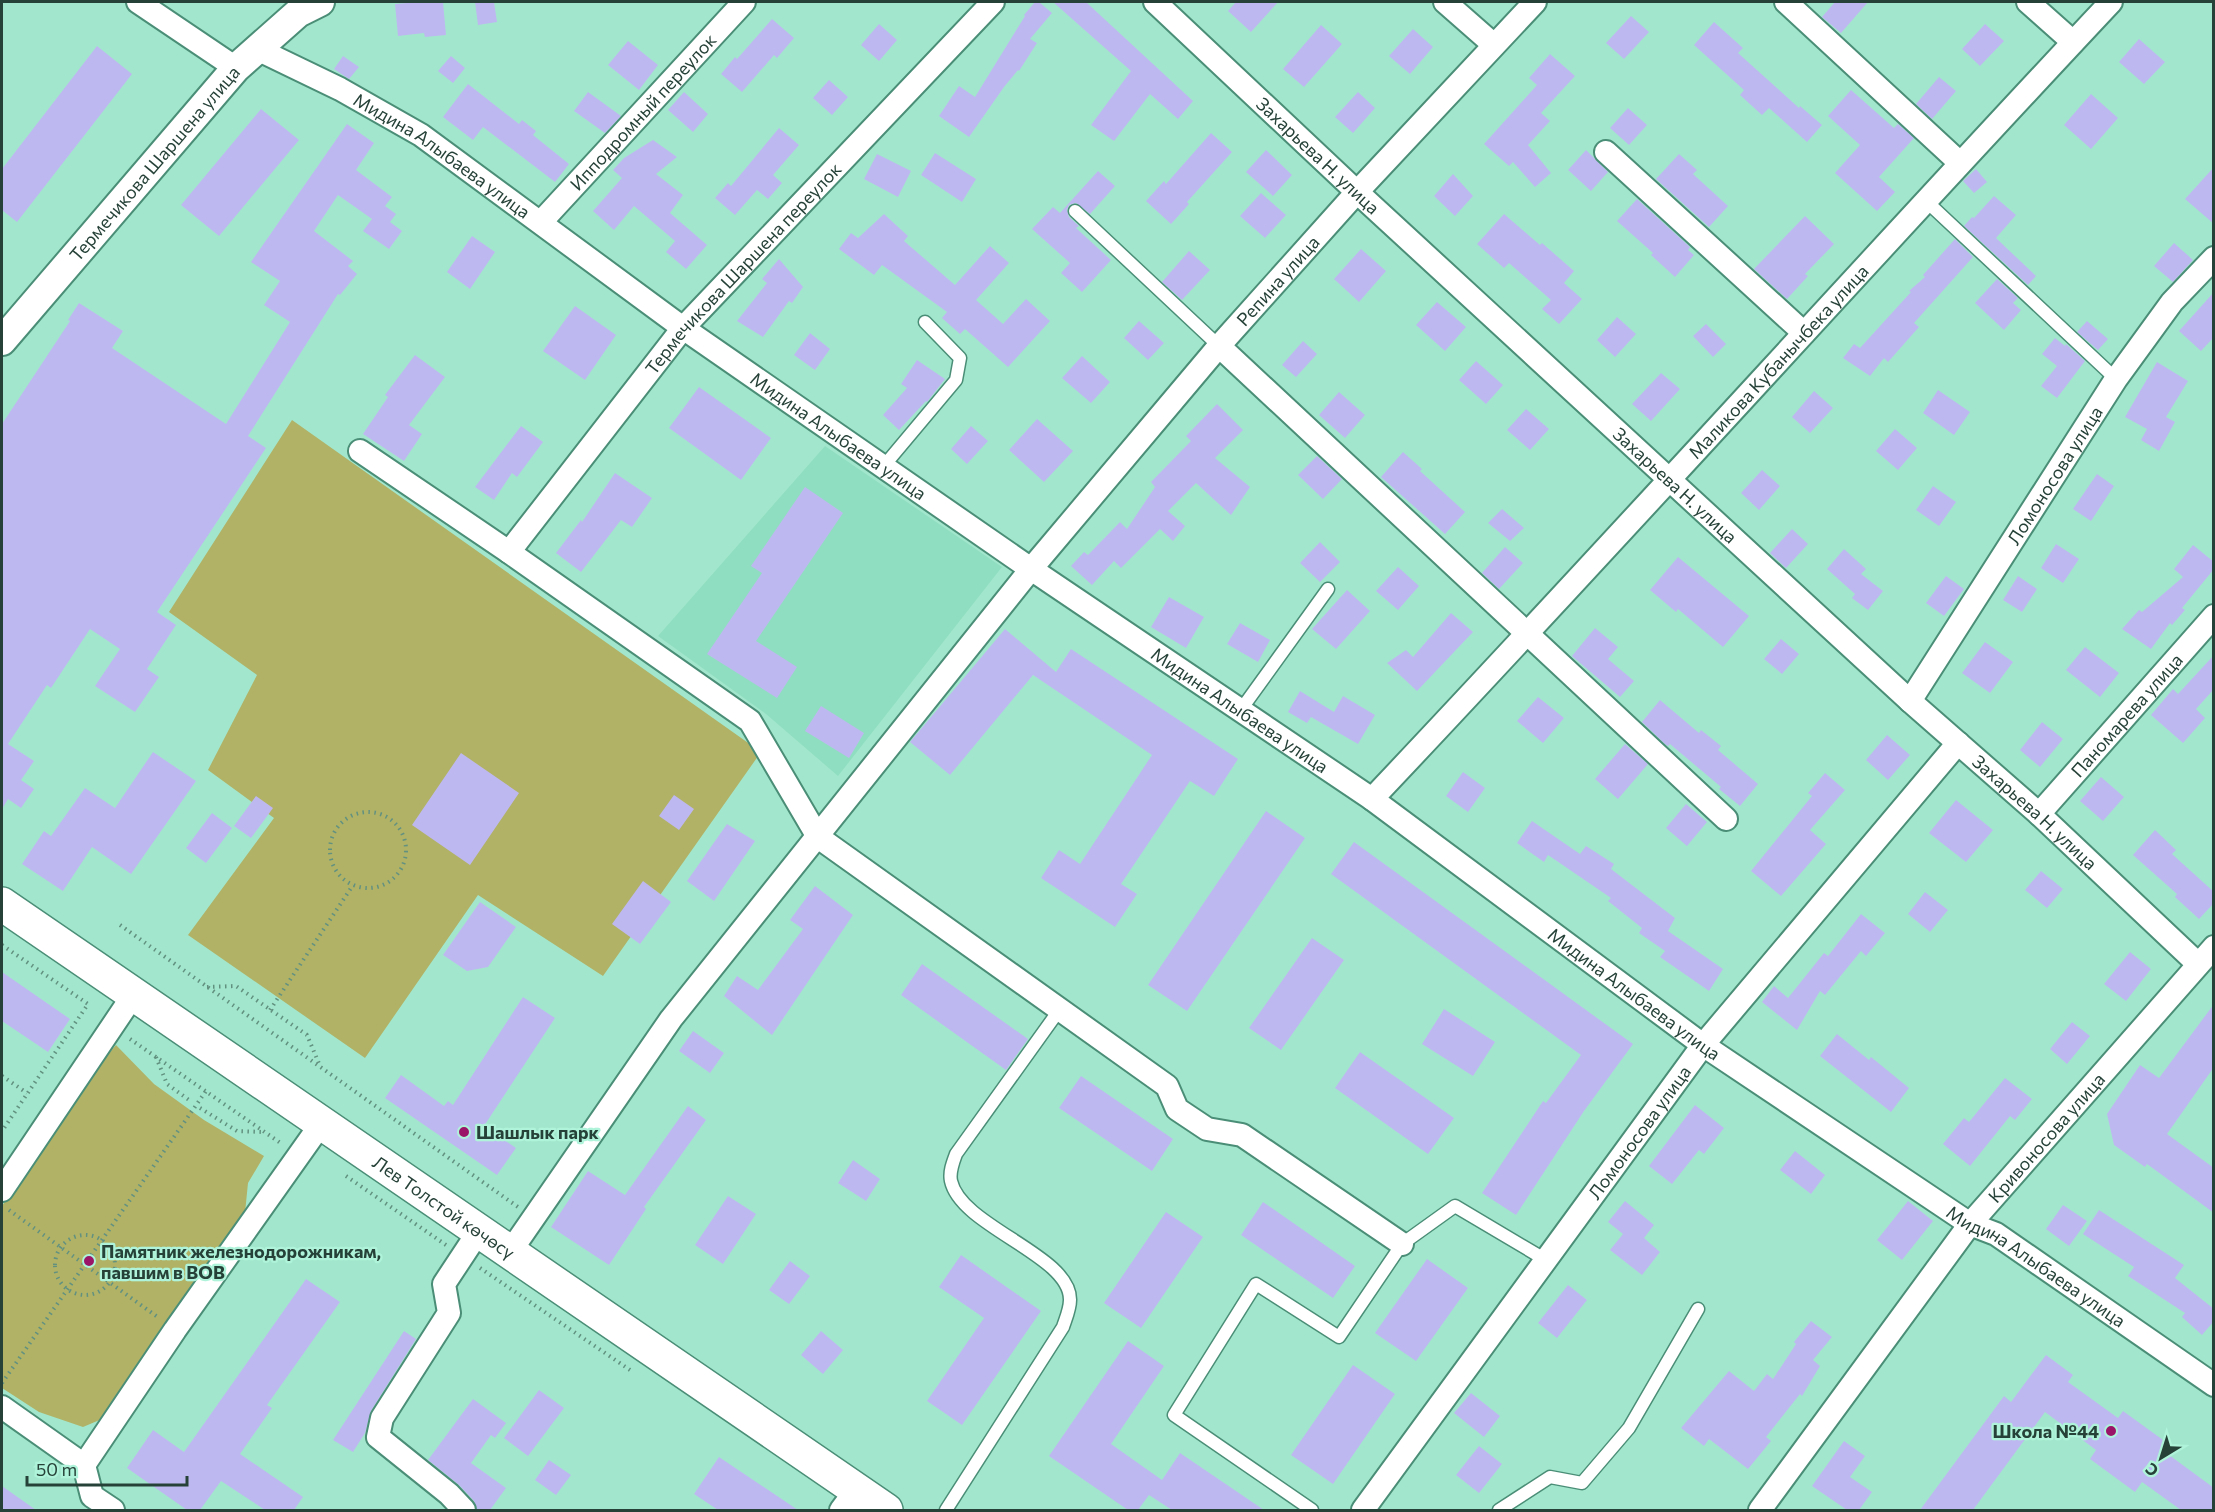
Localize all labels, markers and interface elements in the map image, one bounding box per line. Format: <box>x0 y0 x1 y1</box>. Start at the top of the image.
street label: Ипподромный переулок <box>565 28 721 195</box>
street label: Термечикова Шаршена улица <box>65 61 244 265</box>
street label: Мидина Алыбаева улица <box>350 88 535 223</box>
street label: Захарьева Н. улица <box>1252 92 1384 218</box>
street label: Термечикова Шаршена переулок <box>640 158 846 379</box>
street label: Репина улица <box>1232 231 1324 330</box>
street label: Маликова Кубанычбека улица <box>1684 260 1873 463</box>
street label: Мидина Алыбаева улица <box>747 367 931 504</box>
street label: Ломоносова улица <box>2002 402 2107 549</box>
street label: Захарьева Н. улица <box>1609 423 1742 548</box>
street label: Мидина Алыбаева улица <box>1147 642 1333 777</box>
street label: Паномарева улица <box>2066 649 2187 781</box>
street label: Захарьева Н. улица <box>1968 750 2102 874</box>
street label: Мидина Алыбаева улица <box>1544 923 1725 1065</box>
street label: Ломоносова улица <box>1583 1061 1695 1203</box>
street label: Кривоносова улица <box>1983 1068 2109 1207</box>
place label: Шашлык парк <box>476 1121 600 1143</box>
marker: Шашлык парк <box>457 1125 471 1139</box>
street label: Лев Толстой көчөсү <box>369 1151 519 1263</box>
street label: Мидина Алыбаева улица <box>1943 1201 2130 1332</box>
place label: Памятник железнодорожникам, павшим в ВОВ <box>101 1240 381 1283</box>
marker: Памятник железнодорожникам, павшим в ВОВ <box>82 1254 96 1268</box>
place label: Школа №44 <box>1993 1420 2099 1442</box>
marker: Школа №44 <box>2104 1424 2118 1438</box>
north arrow <box>2131 1428 2191 1488</box>
scale bar <box>27 1449 188 1487</box>
text: 50 m <box>36 1458 77 1480</box>
text: С <box>2141 1459 2162 1481</box>

